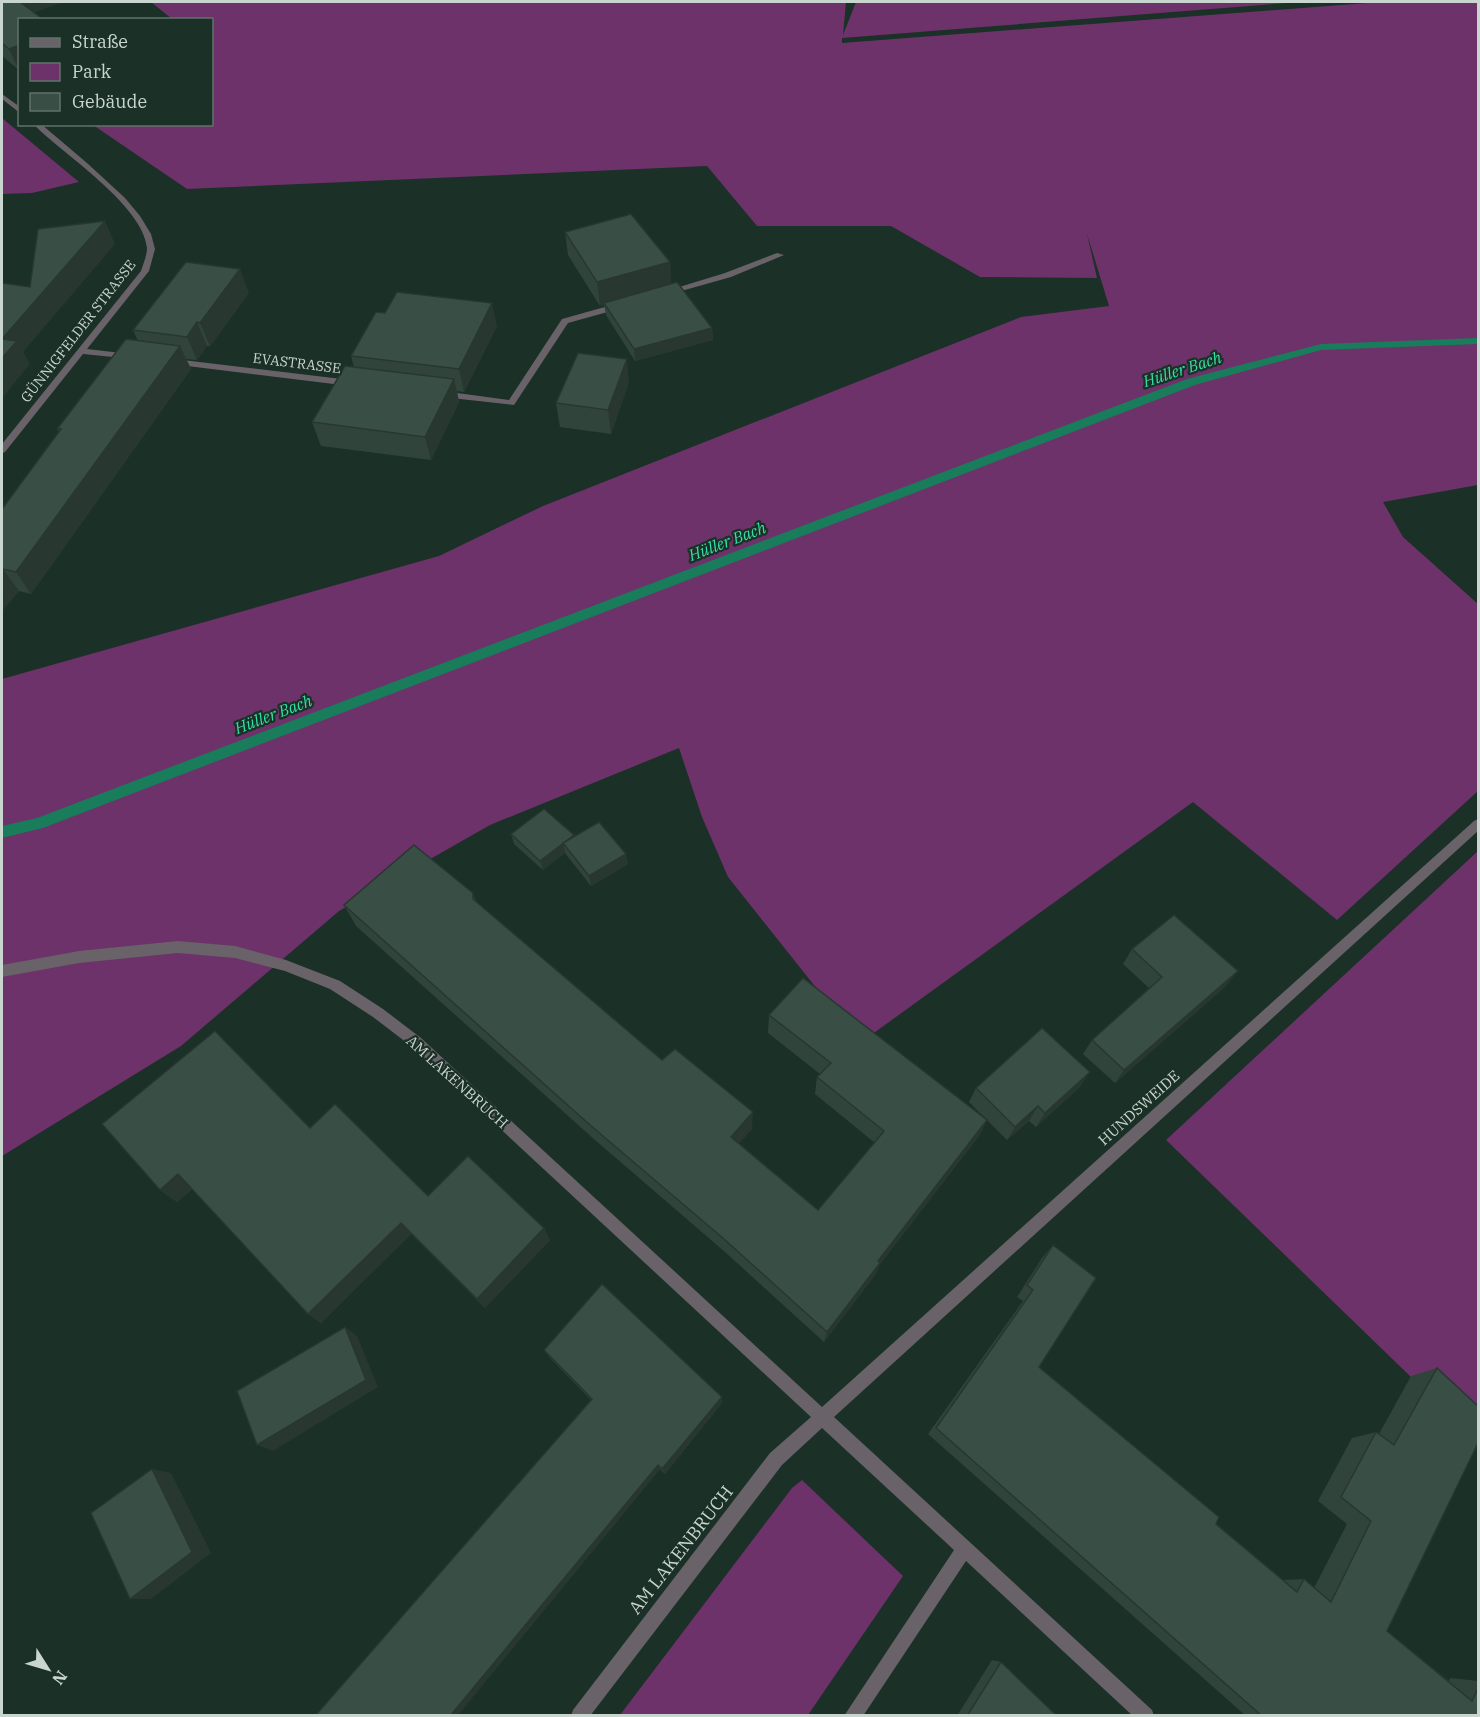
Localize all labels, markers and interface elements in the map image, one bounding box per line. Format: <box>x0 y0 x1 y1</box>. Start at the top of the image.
legend <box>18 18 213 126</box>
text: Straße <box>72 30 128 53</box>
text: Park <box>72 60 112 83</box>
text: Gebäude <box>72 90 147 113</box>
street label: GÜNNIGFELDER STRASSE <box>17 256 139 406</box>
water label: Hüller Bach <box>1139 347 1224 391</box>
street label: EVASTRASSE <box>252 349 342 377</box>
water label: Hüller Bach <box>684 517 769 565</box>
water label: Hüller Bach <box>230 690 315 738</box>
street label: AM LAKENBRUCH <box>402 1031 512 1132</box>
street label: HUNDSWEIDE <box>1094 1066 1183 1149</box>
street label: AM LAKENBRUCH <box>623 1481 738 1619</box>
north arrow <box>18 1639 78 1699</box>
text: N <box>48 1667 72 1689</box>

